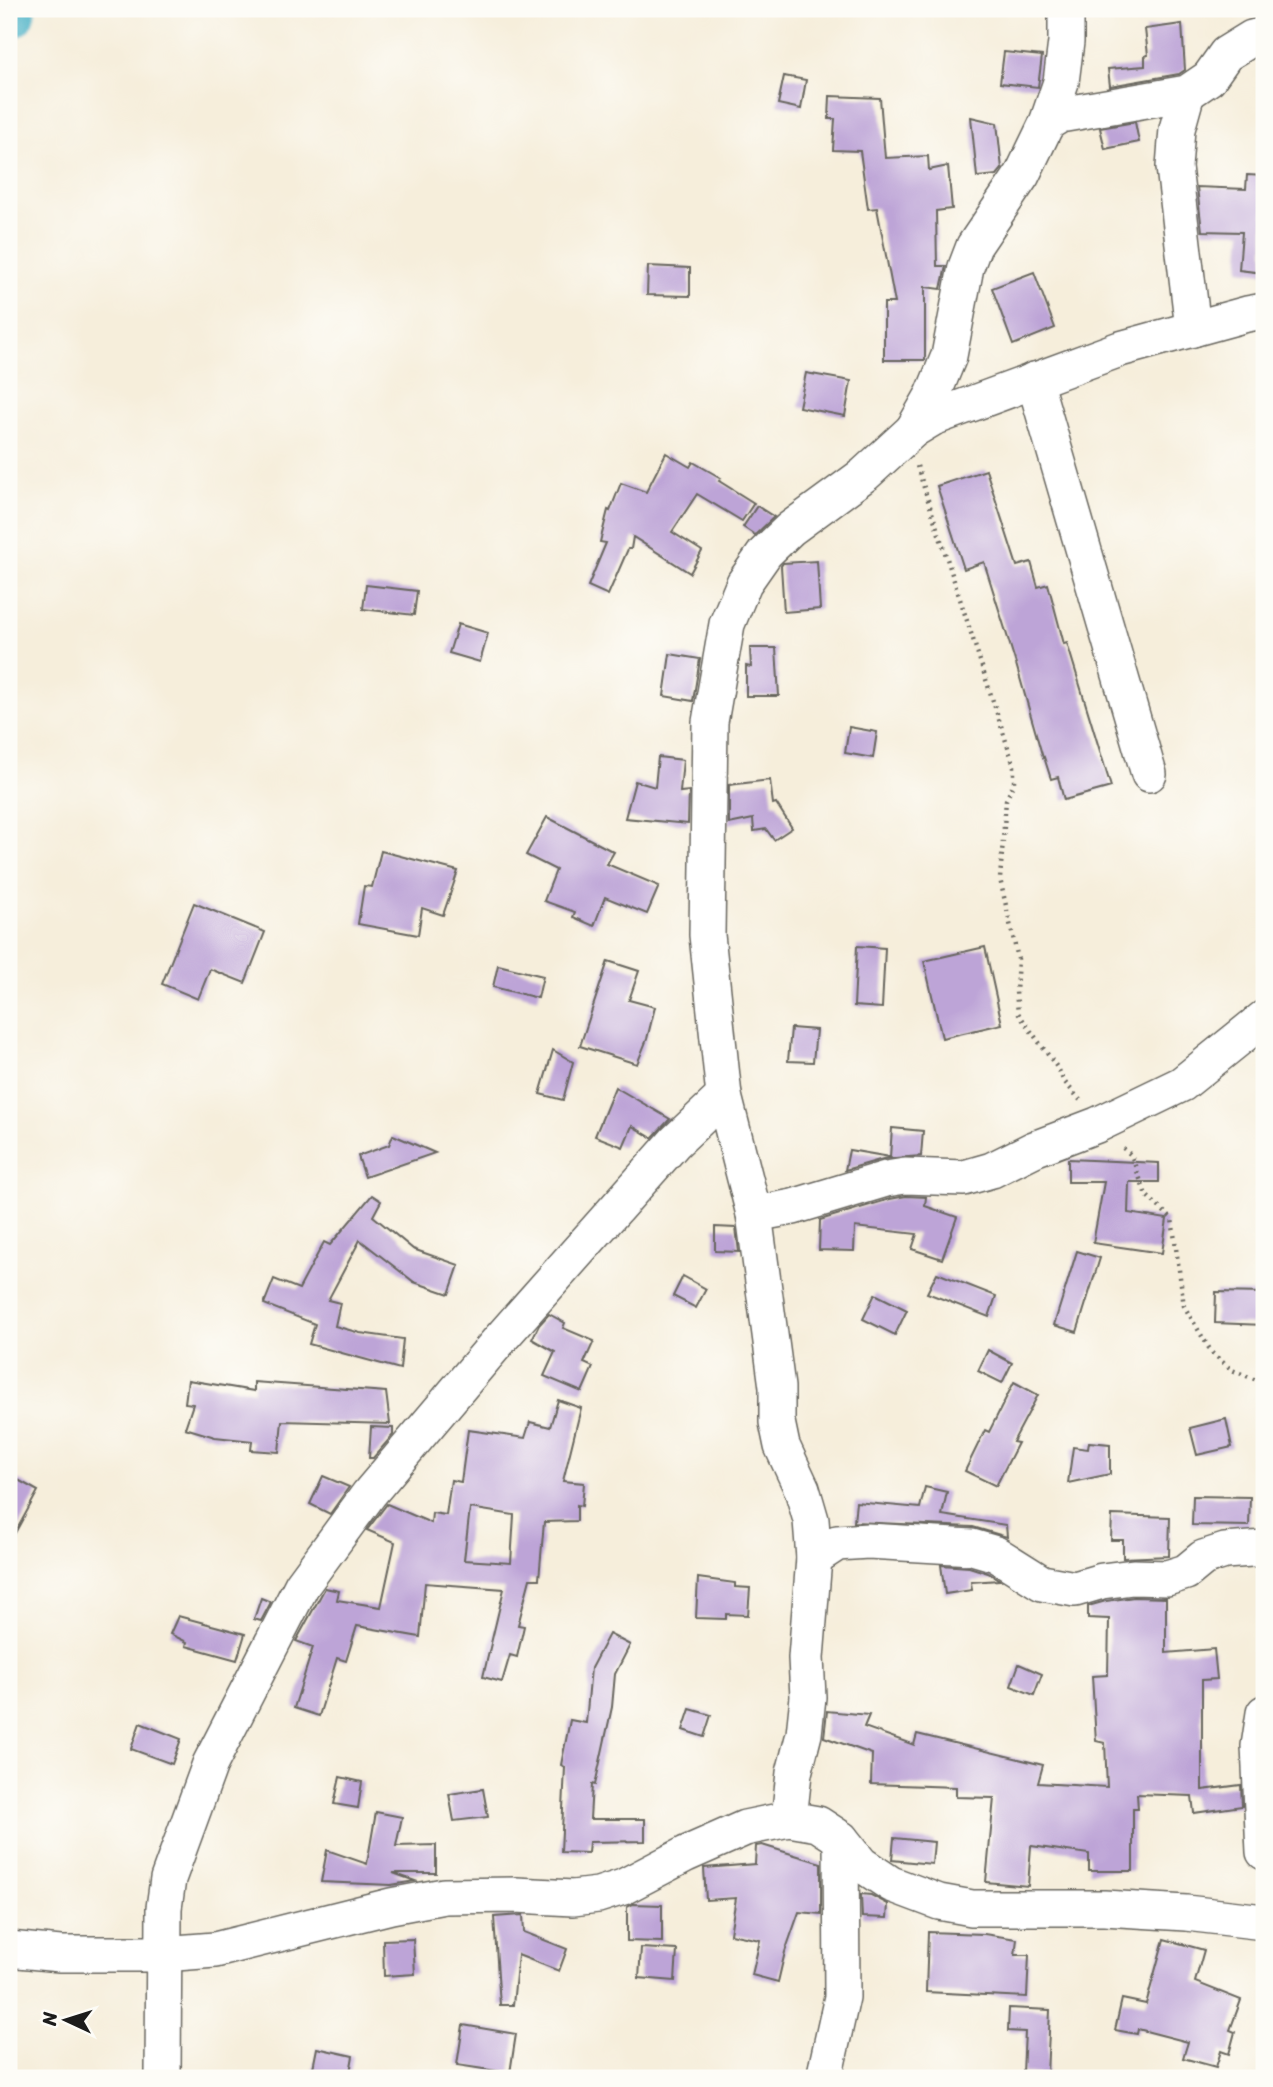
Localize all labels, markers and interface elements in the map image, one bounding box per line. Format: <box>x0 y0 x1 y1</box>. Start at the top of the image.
north arrow <box>32 1986 102 2056</box>
text: N <box>33 2010 67 2028</box>

